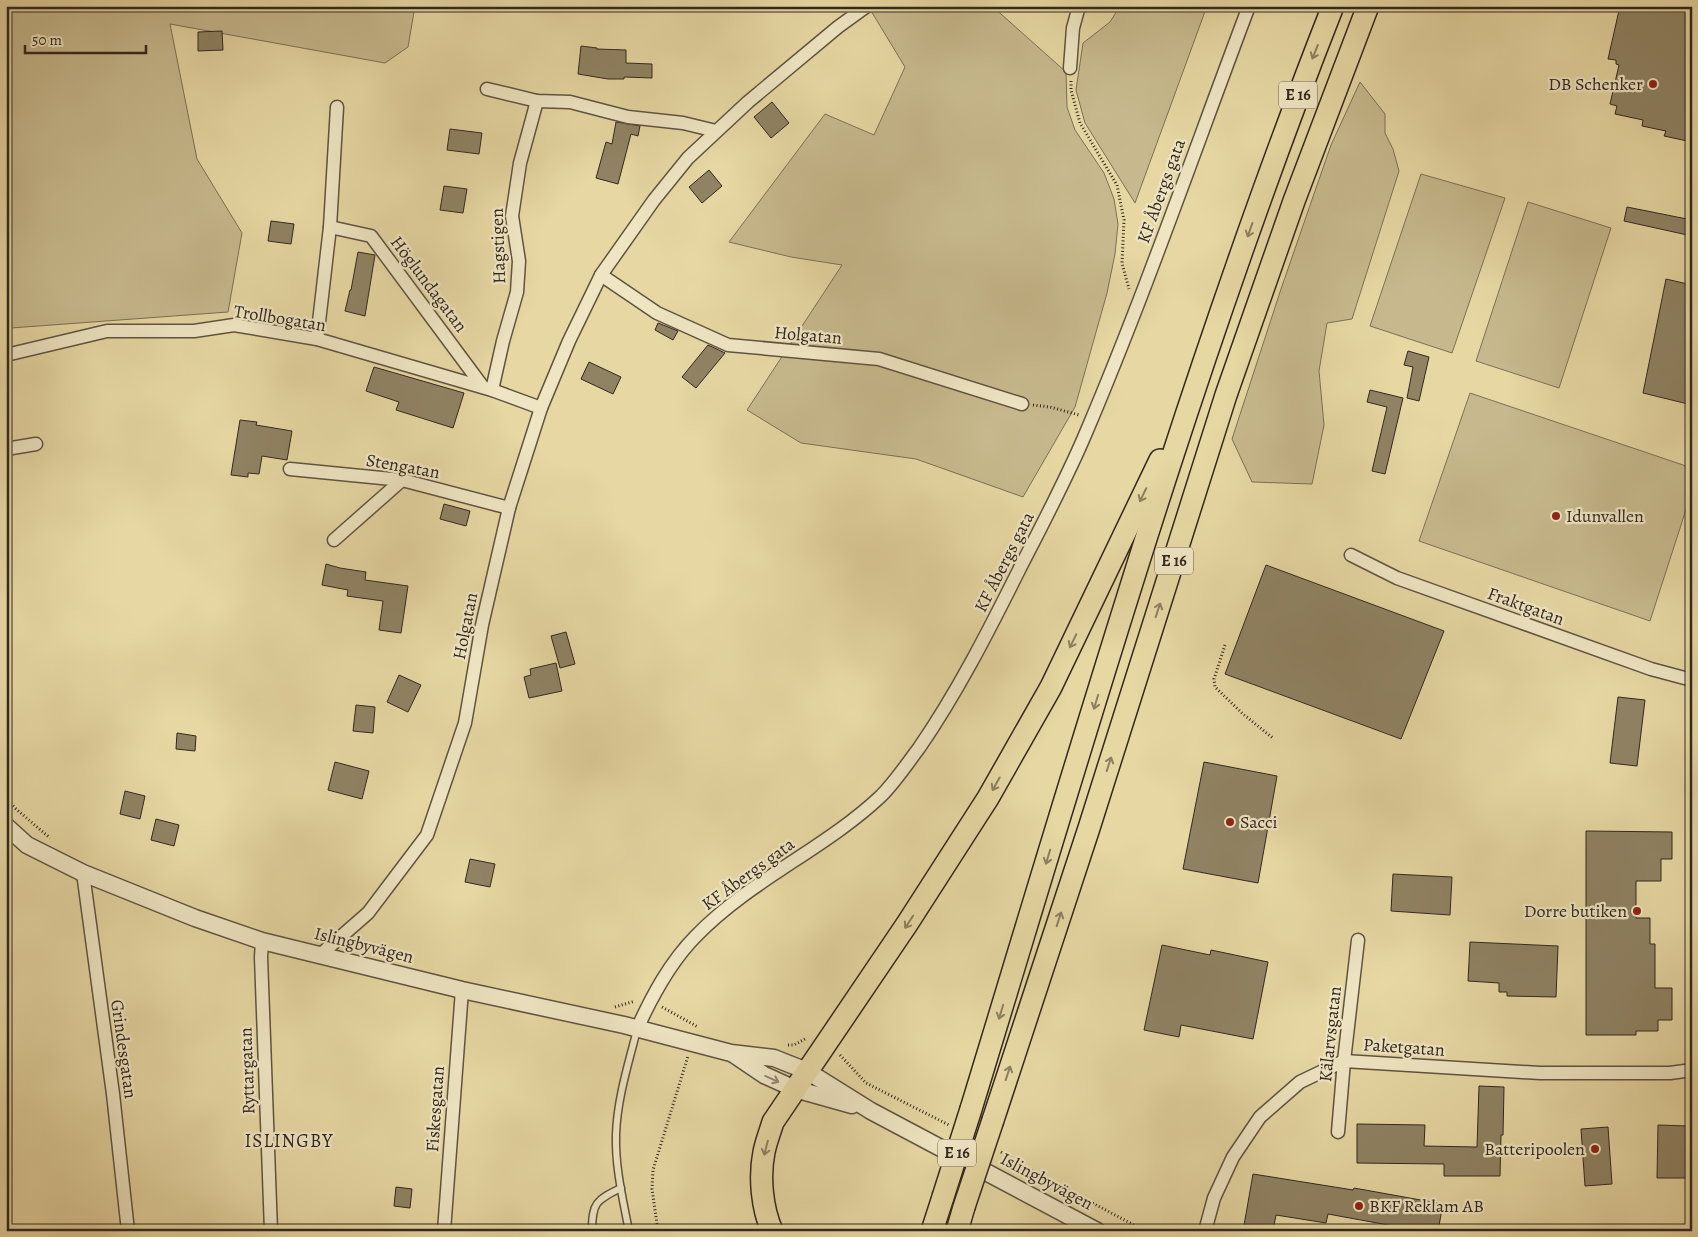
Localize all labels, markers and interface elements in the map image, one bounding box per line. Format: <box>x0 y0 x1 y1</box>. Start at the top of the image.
scale bar <box>25 22 146 54</box>
text: 50 m <box>32 30 62 50</box>
one-way arrow <box>1310 43 1319 59</box>
place label: DB Schenker <box>1548 72 1643 96</box>
marker: DB Schenker <box>1647 78 1659 90</box>
road number: E 16 <box>1279 82 1317 108</box>
street label: KF Åbergs gata <box>1131 135 1191 247</box>
street label: Hagstigen <box>485 208 511 284</box>
one-way arrow <box>1245 222 1254 237</box>
street label: Höglundagatan <box>385 231 473 337</box>
street label: Trollbogatan <box>232 299 328 337</box>
street label: Holgatan <box>773 320 843 350</box>
street label: Stengatan <box>364 448 442 484</box>
one-way arrow <box>1138 487 1148 502</box>
place label: Idunvallen <box>1566 504 1644 528</box>
street label: KF Åbergs gata <box>968 507 1040 616</box>
marker: Idunvallen <box>1550 510 1562 522</box>
road number: E 16 <box>1155 548 1193 574</box>
street label: Fraktgatan <box>1484 581 1568 631</box>
street label: Holgatan <box>447 590 483 662</box>
one-way arrow <box>1154 602 1163 618</box>
one-way arrow <box>1068 633 1077 648</box>
one-way arrow <box>1091 693 1101 709</box>
one-way arrow <box>1104 757 1114 773</box>
one-way arrow <box>991 777 1001 792</box>
place label: Sacci <box>1240 810 1278 834</box>
marker: Sacci <box>1224 816 1236 828</box>
street label: KF Åbergs gata <box>697 832 800 916</box>
one-way arrow <box>1043 848 1053 864</box>
place label: Dorre butiken <box>1524 899 1627 923</box>
marker: Dorre butiken <box>1631 905 1643 917</box>
one-way arrow <box>1054 911 1064 927</box>
one-way arrow <box>904 914 914 928</box>
street label: Islingbyvägen <box>312 921 416 969</box>
street label: Kälarvsgatan <box>1313 985 1347 1083</box>
street label: Grindesgatan <box>105 998 143 1100</box>
one-way arrow <box>995 1004 1005 1020</box>
street label: Ryttargatan <box>233 1027 261 1115</box>
street label: Paketgatan <box>1362 1032 1446 1062</box>
street label: Fiskesgatan <box>420 1065 450 1153</box>
one-way arrow <box>1004 1066 1014 1082</box>
one-way arrow <box>764 1074 779 1084</box>
district label: ISLINGBY <box>245 1128 333 1154</box>
place label: Batteripoolen <box>1484 1137 1585 1161</box>
one-way arrow <box>761 1139 770 1155</box>
road number: E 16 <box>938 1140 976 1166</box>
marker: Batteripoolen <box>1589 1143 1601 1155</box>
street label: Islingbyvägen <box>996 1147 1098 1216</box>
place label: BKF Reklam AB <box>1369 1194 1484 1218</box>
marker: BKF Reklam AB <box>1353 1200 1365 1212</box>

